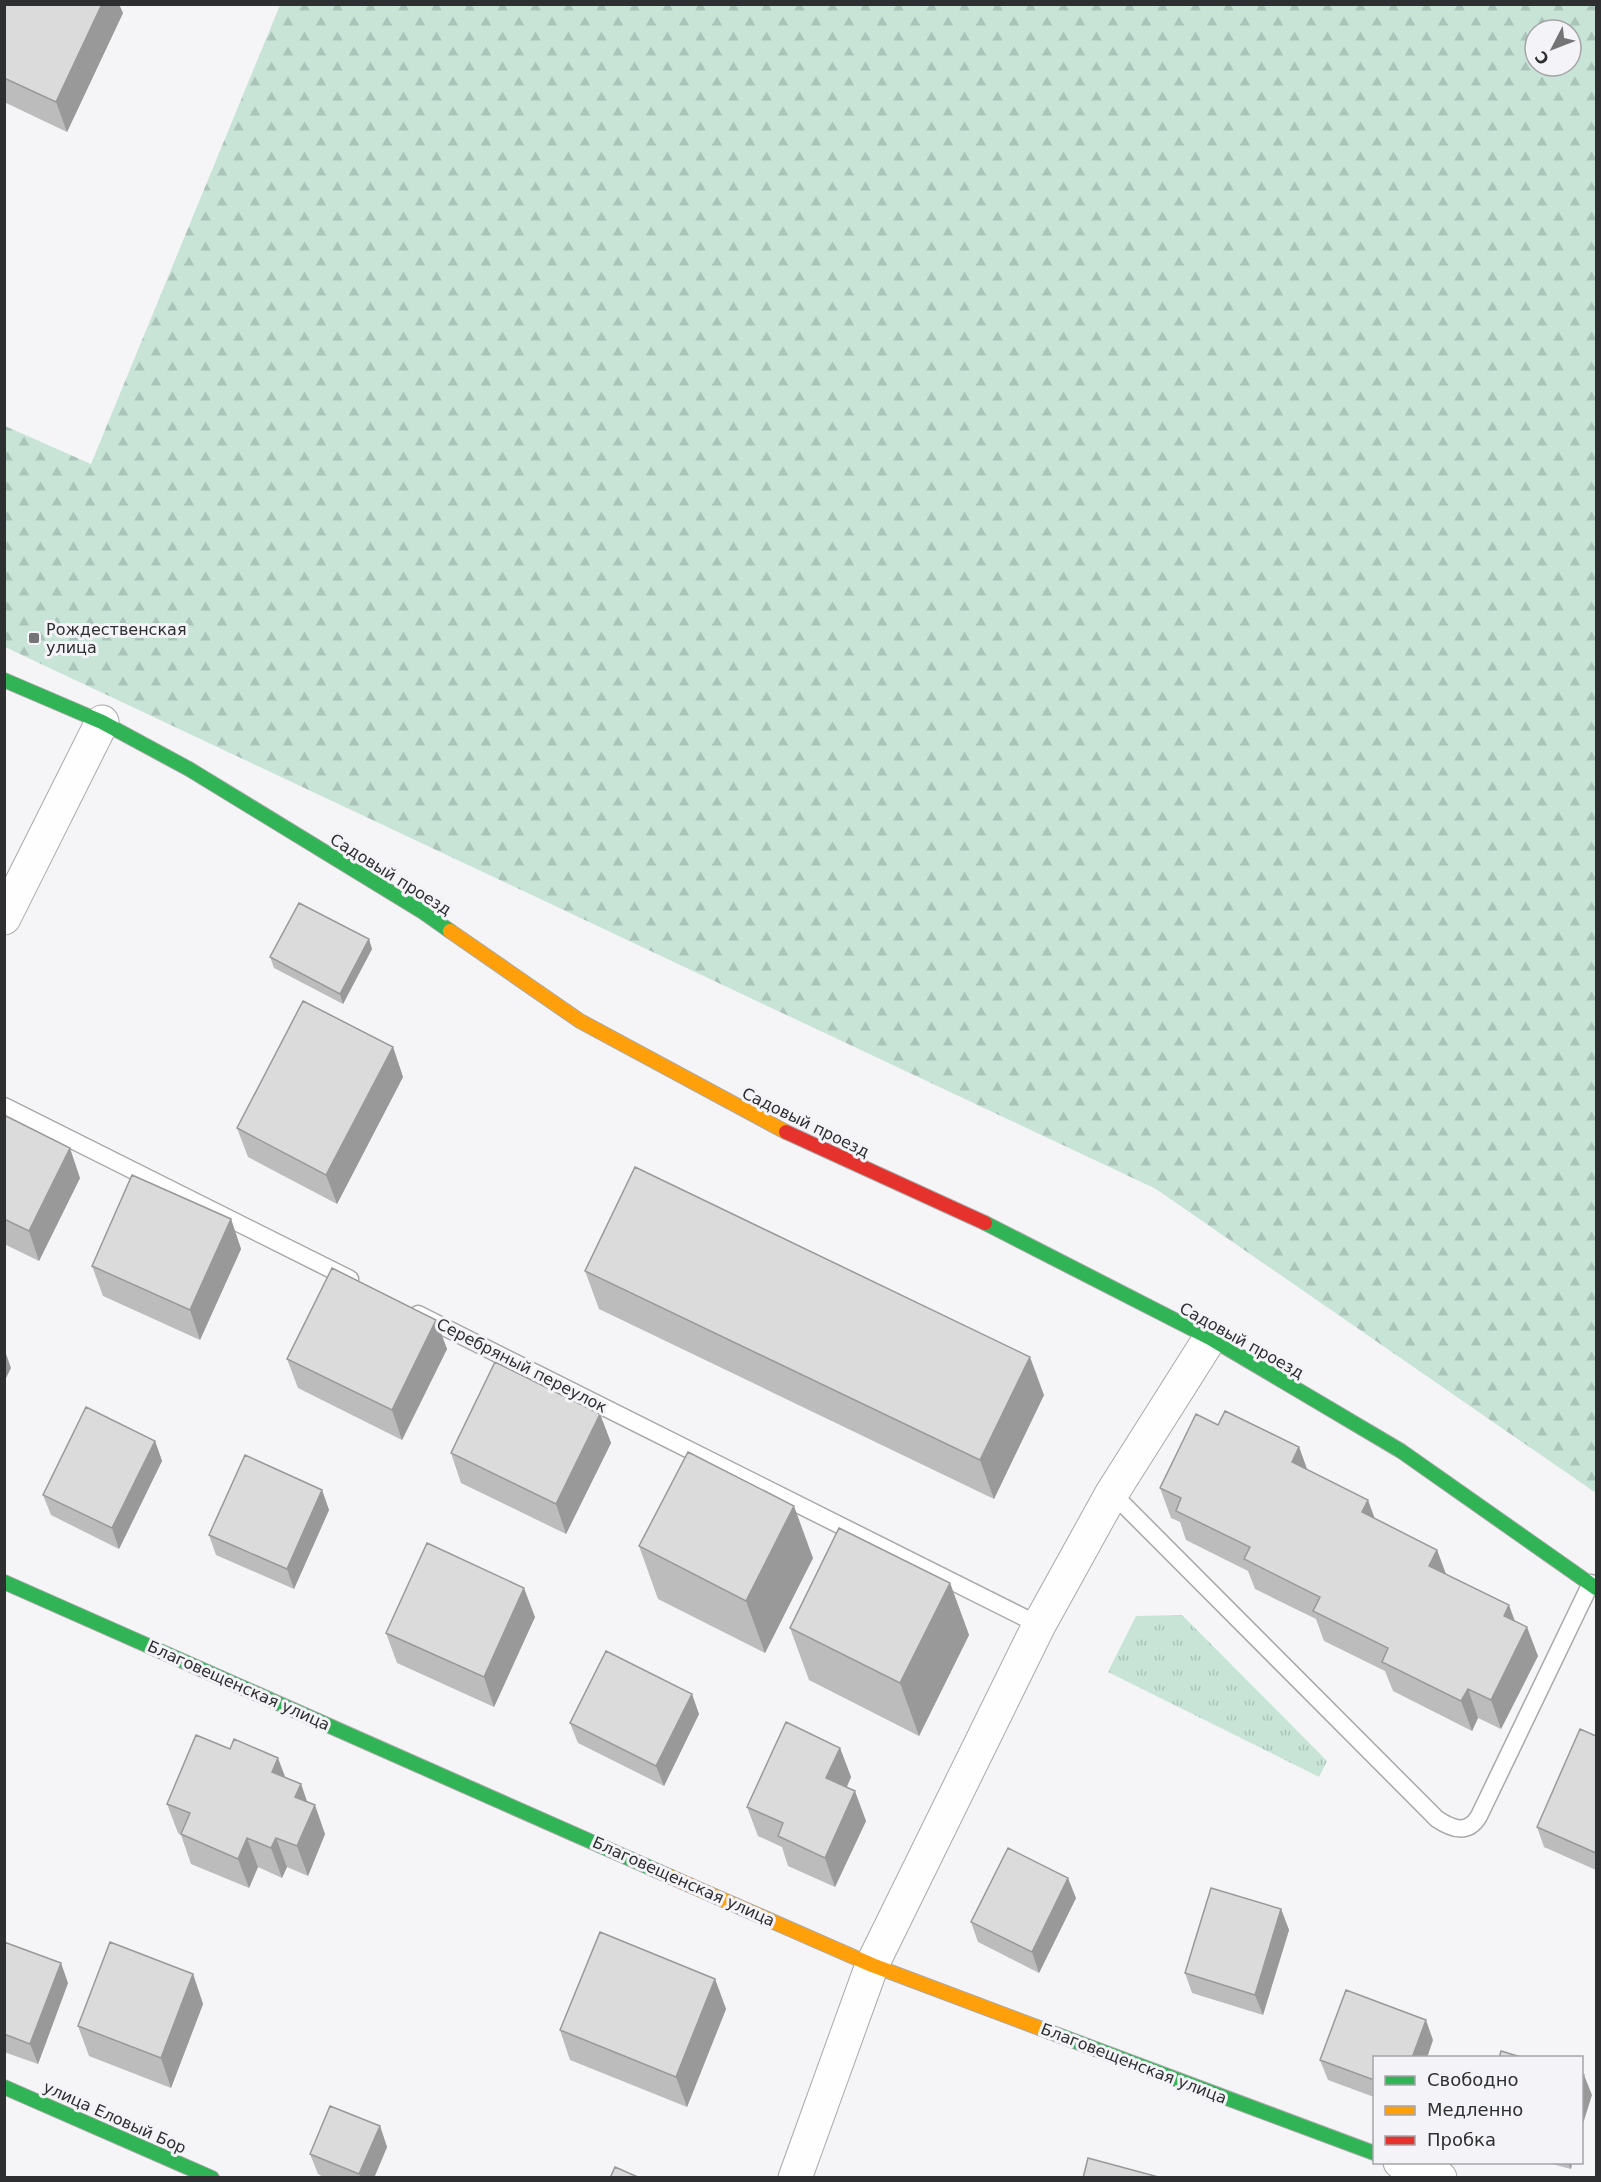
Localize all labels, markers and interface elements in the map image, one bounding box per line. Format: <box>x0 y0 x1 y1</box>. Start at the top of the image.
north arrow <box>1523 18 1583 78</box>
text: С <box>1531 47 1553 68</box>
place label: Рождественская улица <box>46 620 187 657</box>
marker: Рождественская улица <box>27 631 41 645</box>
street label: Садовый проезд <box>327 829 455 919</box>
street label: Садовый проезд <box>739 1083 873 1161</box>
street label: Садовый проезд <box>1176 1298 1307 1382</box>
street label: Серебряный переулок <box>433 1314 610 1417</box>
street label: Благовещенская улица <box>145 1637 333 1734</box>
street label: Благовещенская улица <box>590 1833 778 1930</box>
street label: Благовещенская улица <box>1038 2019 1229 2108</box>
legend <box>1373 2056 1583 2164</box>
text: Свободно <box>1427 2069 1519 2090</box>
street label: улица Еловый Бор <box>40 2077 189 2158</box>
text: Медленно <box>1427 2099 1523 2120</box>
text: Пробка <box>1427 2129 1496 2150</box>

